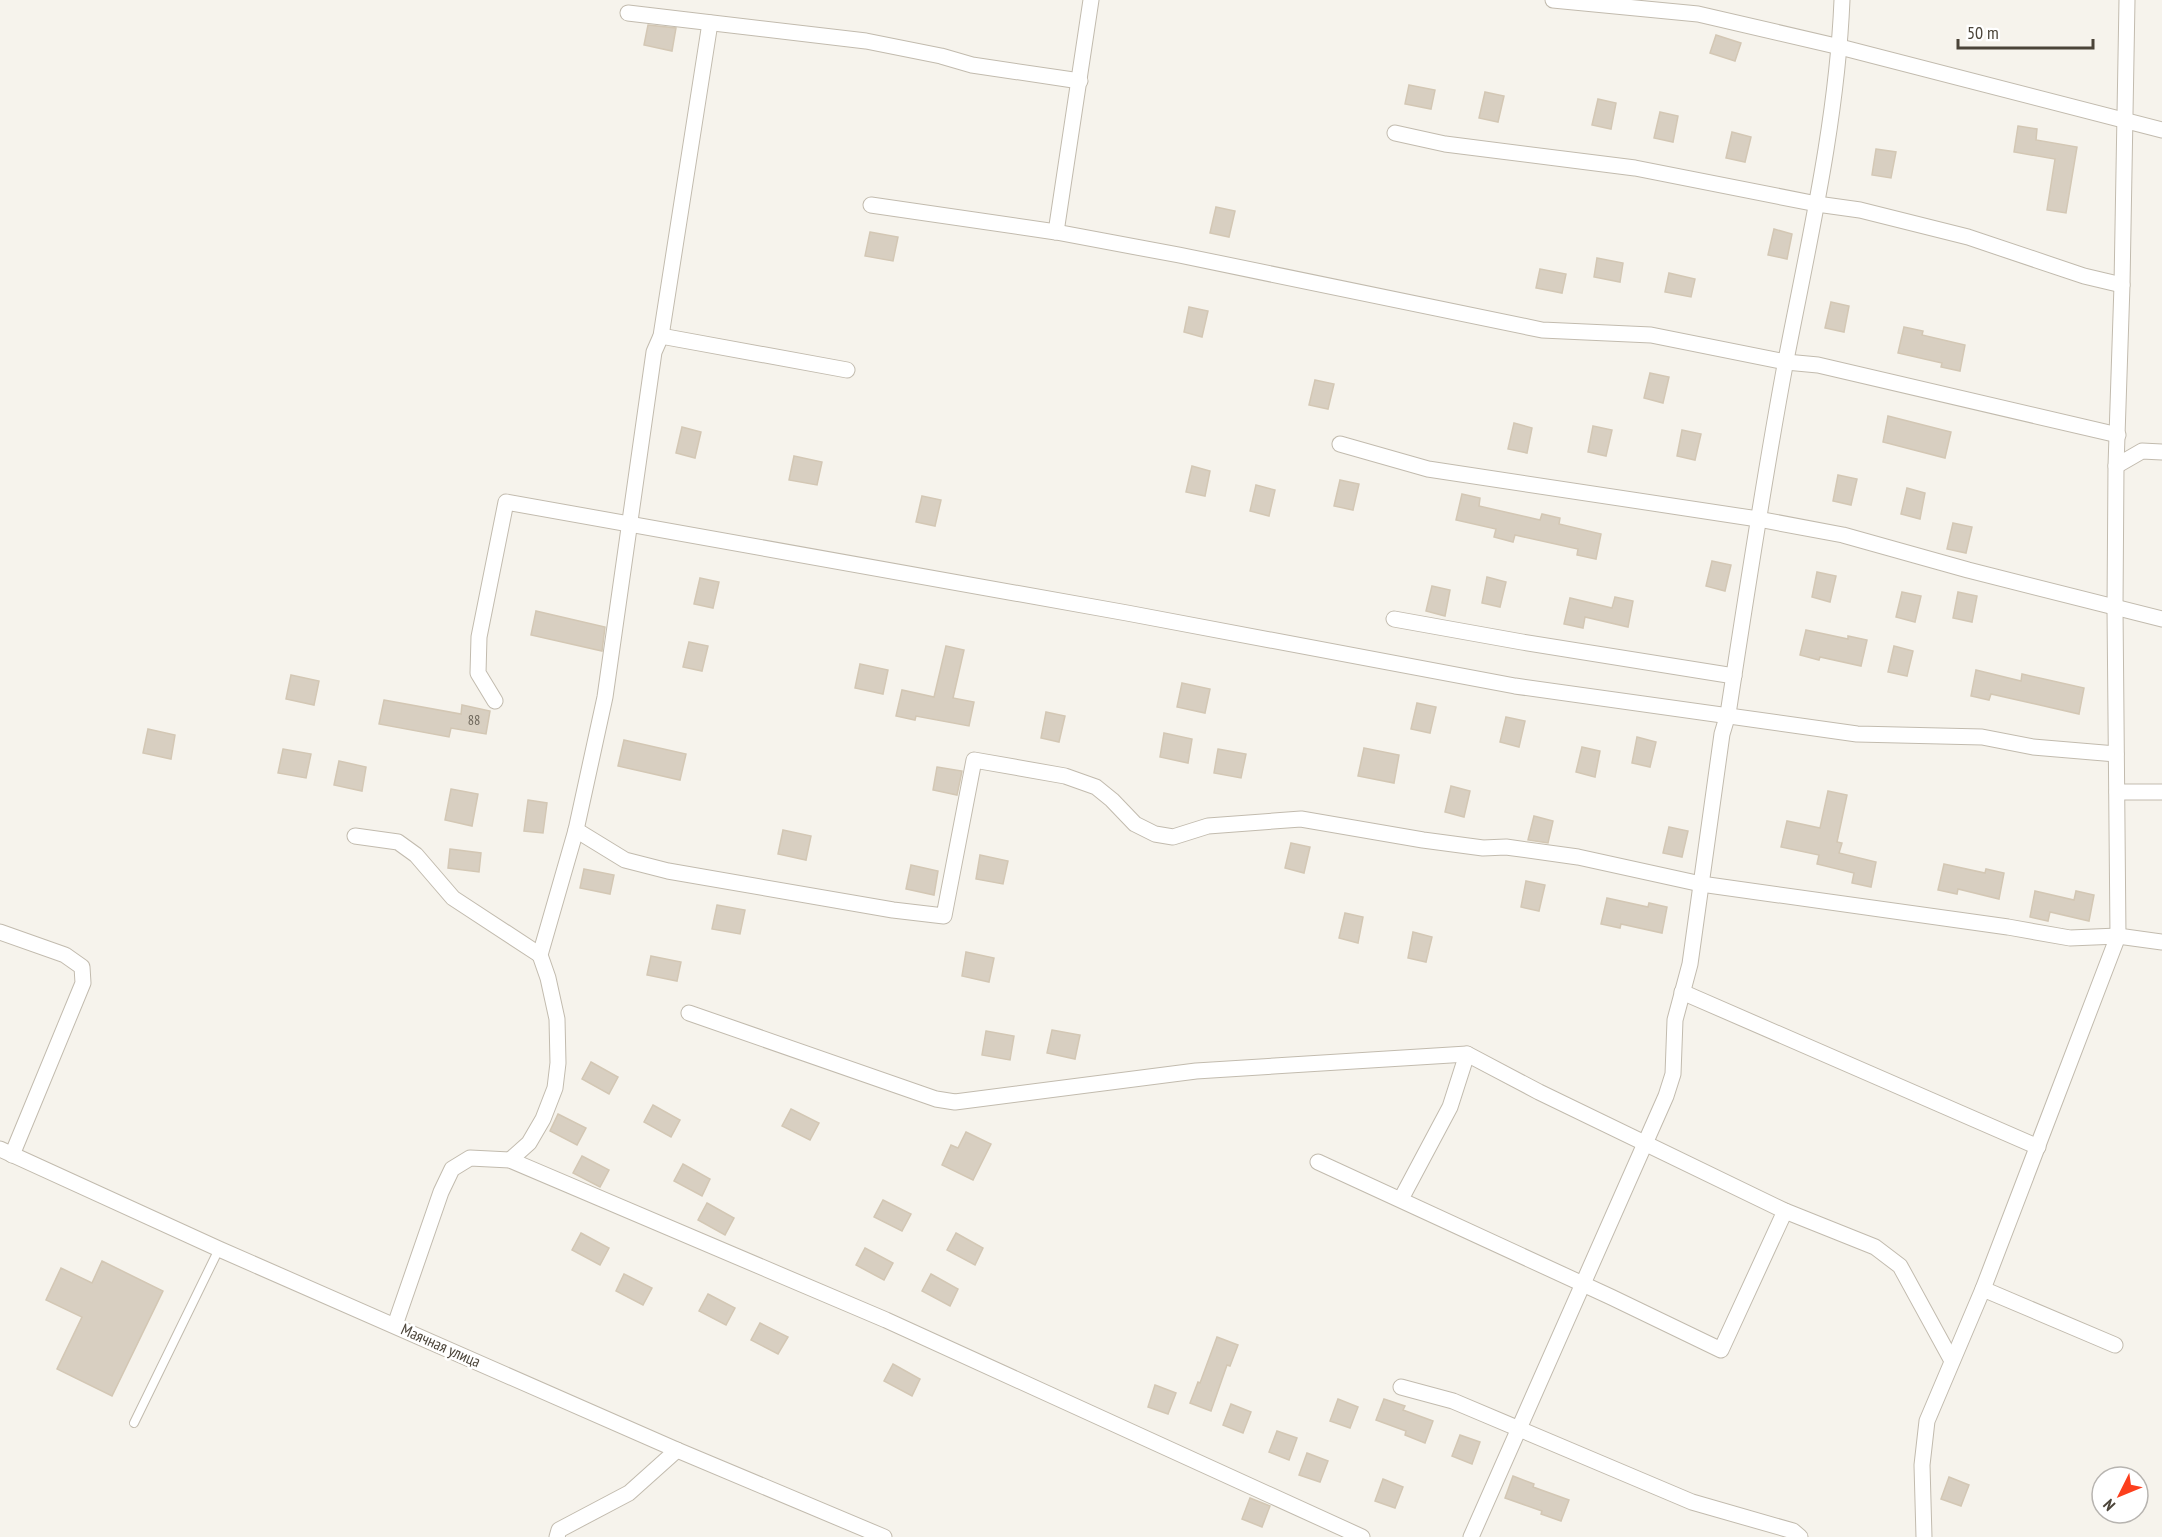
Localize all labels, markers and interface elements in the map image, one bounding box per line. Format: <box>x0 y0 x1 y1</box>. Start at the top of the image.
scale bar <box>1958 12 2093 50</box>
text: 50 m <box>1967 21 1999 44</box>
house number: 88 <box>468 711 480 729</box>
street label: Маячная улица <box>398 1319 484 1371</box>
north arrow <box>2090 1465 2150 1525</box>
text: N <box>2099 1495 2119 1515</box>

